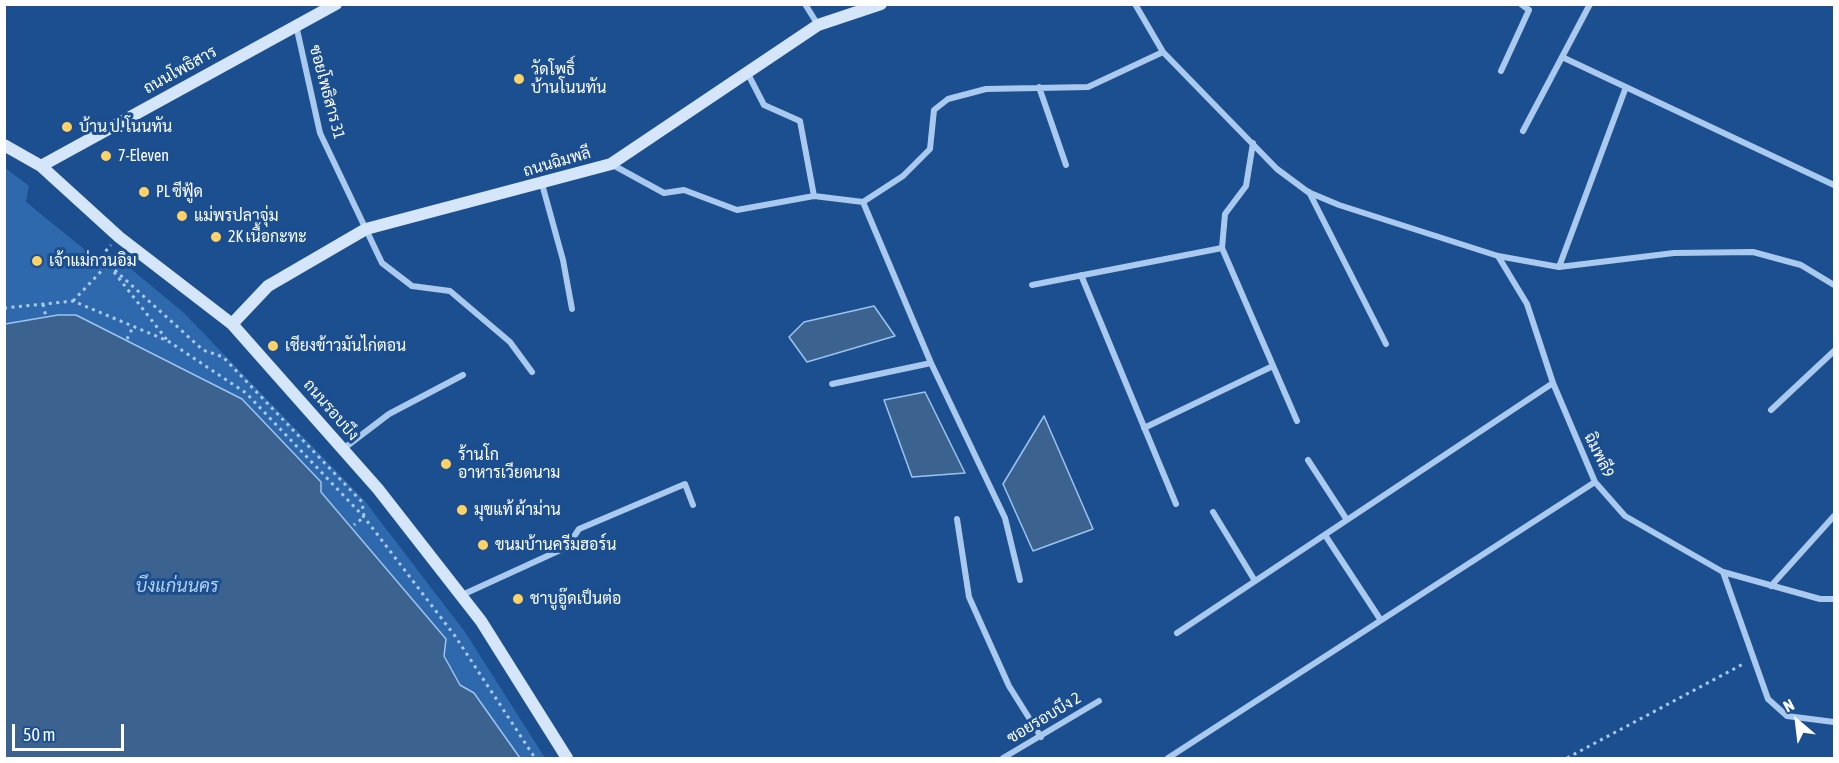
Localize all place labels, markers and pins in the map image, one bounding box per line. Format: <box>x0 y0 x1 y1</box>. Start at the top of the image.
place label: วัดโพธิ์ บ้านโนนทัน <box>531 60 606 98</box>
marker: วัดโพธิ์ บ้านโนนทัน <box>512 72 526 86</box>
place label: บ้าน ป. โนนทัน <box>79 117 172 137</box>
marker: บ้าน ป. โนนทัน <box>60 120 74 134</box>
place label: 7-Eleven <box>118 146 169 166</box>
marker: 7-Eleven <box>99 149 113 163</box>
place label: PL ซีฟู้ด <box>156 182 203 202</box>
marker: PL ซีฟู้ด <box>137 185 151 199</box>
place label: แม่พรปลาจุ่ม <box>194 206 279 226</box>
marker: แม่พรปลาจุ่ม <box>175 209 189 223</box>
place label: 2K เนื้อกะทะ <box>228 227 307 247</box>
marker: 2K เนื้อกะทะ <box>209 230 223 244</box>
place label: เจ้าแม่กวนอิม <box>49 251 137 271</box>
marker: เจ้าแม่กวนอิม <box>30 254 44 268</box>
place label: เชียงข้าวมันไก่ตอน <box>285 336 406 356</box>
marker: เชียงข้าวมันไก่ตอน <box>266 339 280 353</box>
place label: ร้านโก อาหารเวียดนาม <box>458 445 560 483</box>
marker: ร้านโก อาหารเวียดนาม <box>439 457 453 471</box>
place label: มุขแท้ ผ้าม่าน <box>474 500 561 520</box>
marker: มุขแท้ ผ้าม่าน <box>455 503 469 517</box>
place label: ขนมบ้านครีมฮอร์น <box>495 535 616 555</box>
marker: ขนมบ้านครีมฮอร์น <box>476 538 490 552</box>
place label: ชาบูอู๊ดเป็นต่อ <box>530 589 621 609</box>
marker: ชาบูอู๊ดเป็นต่อ <box>511 592 525 606</box>

